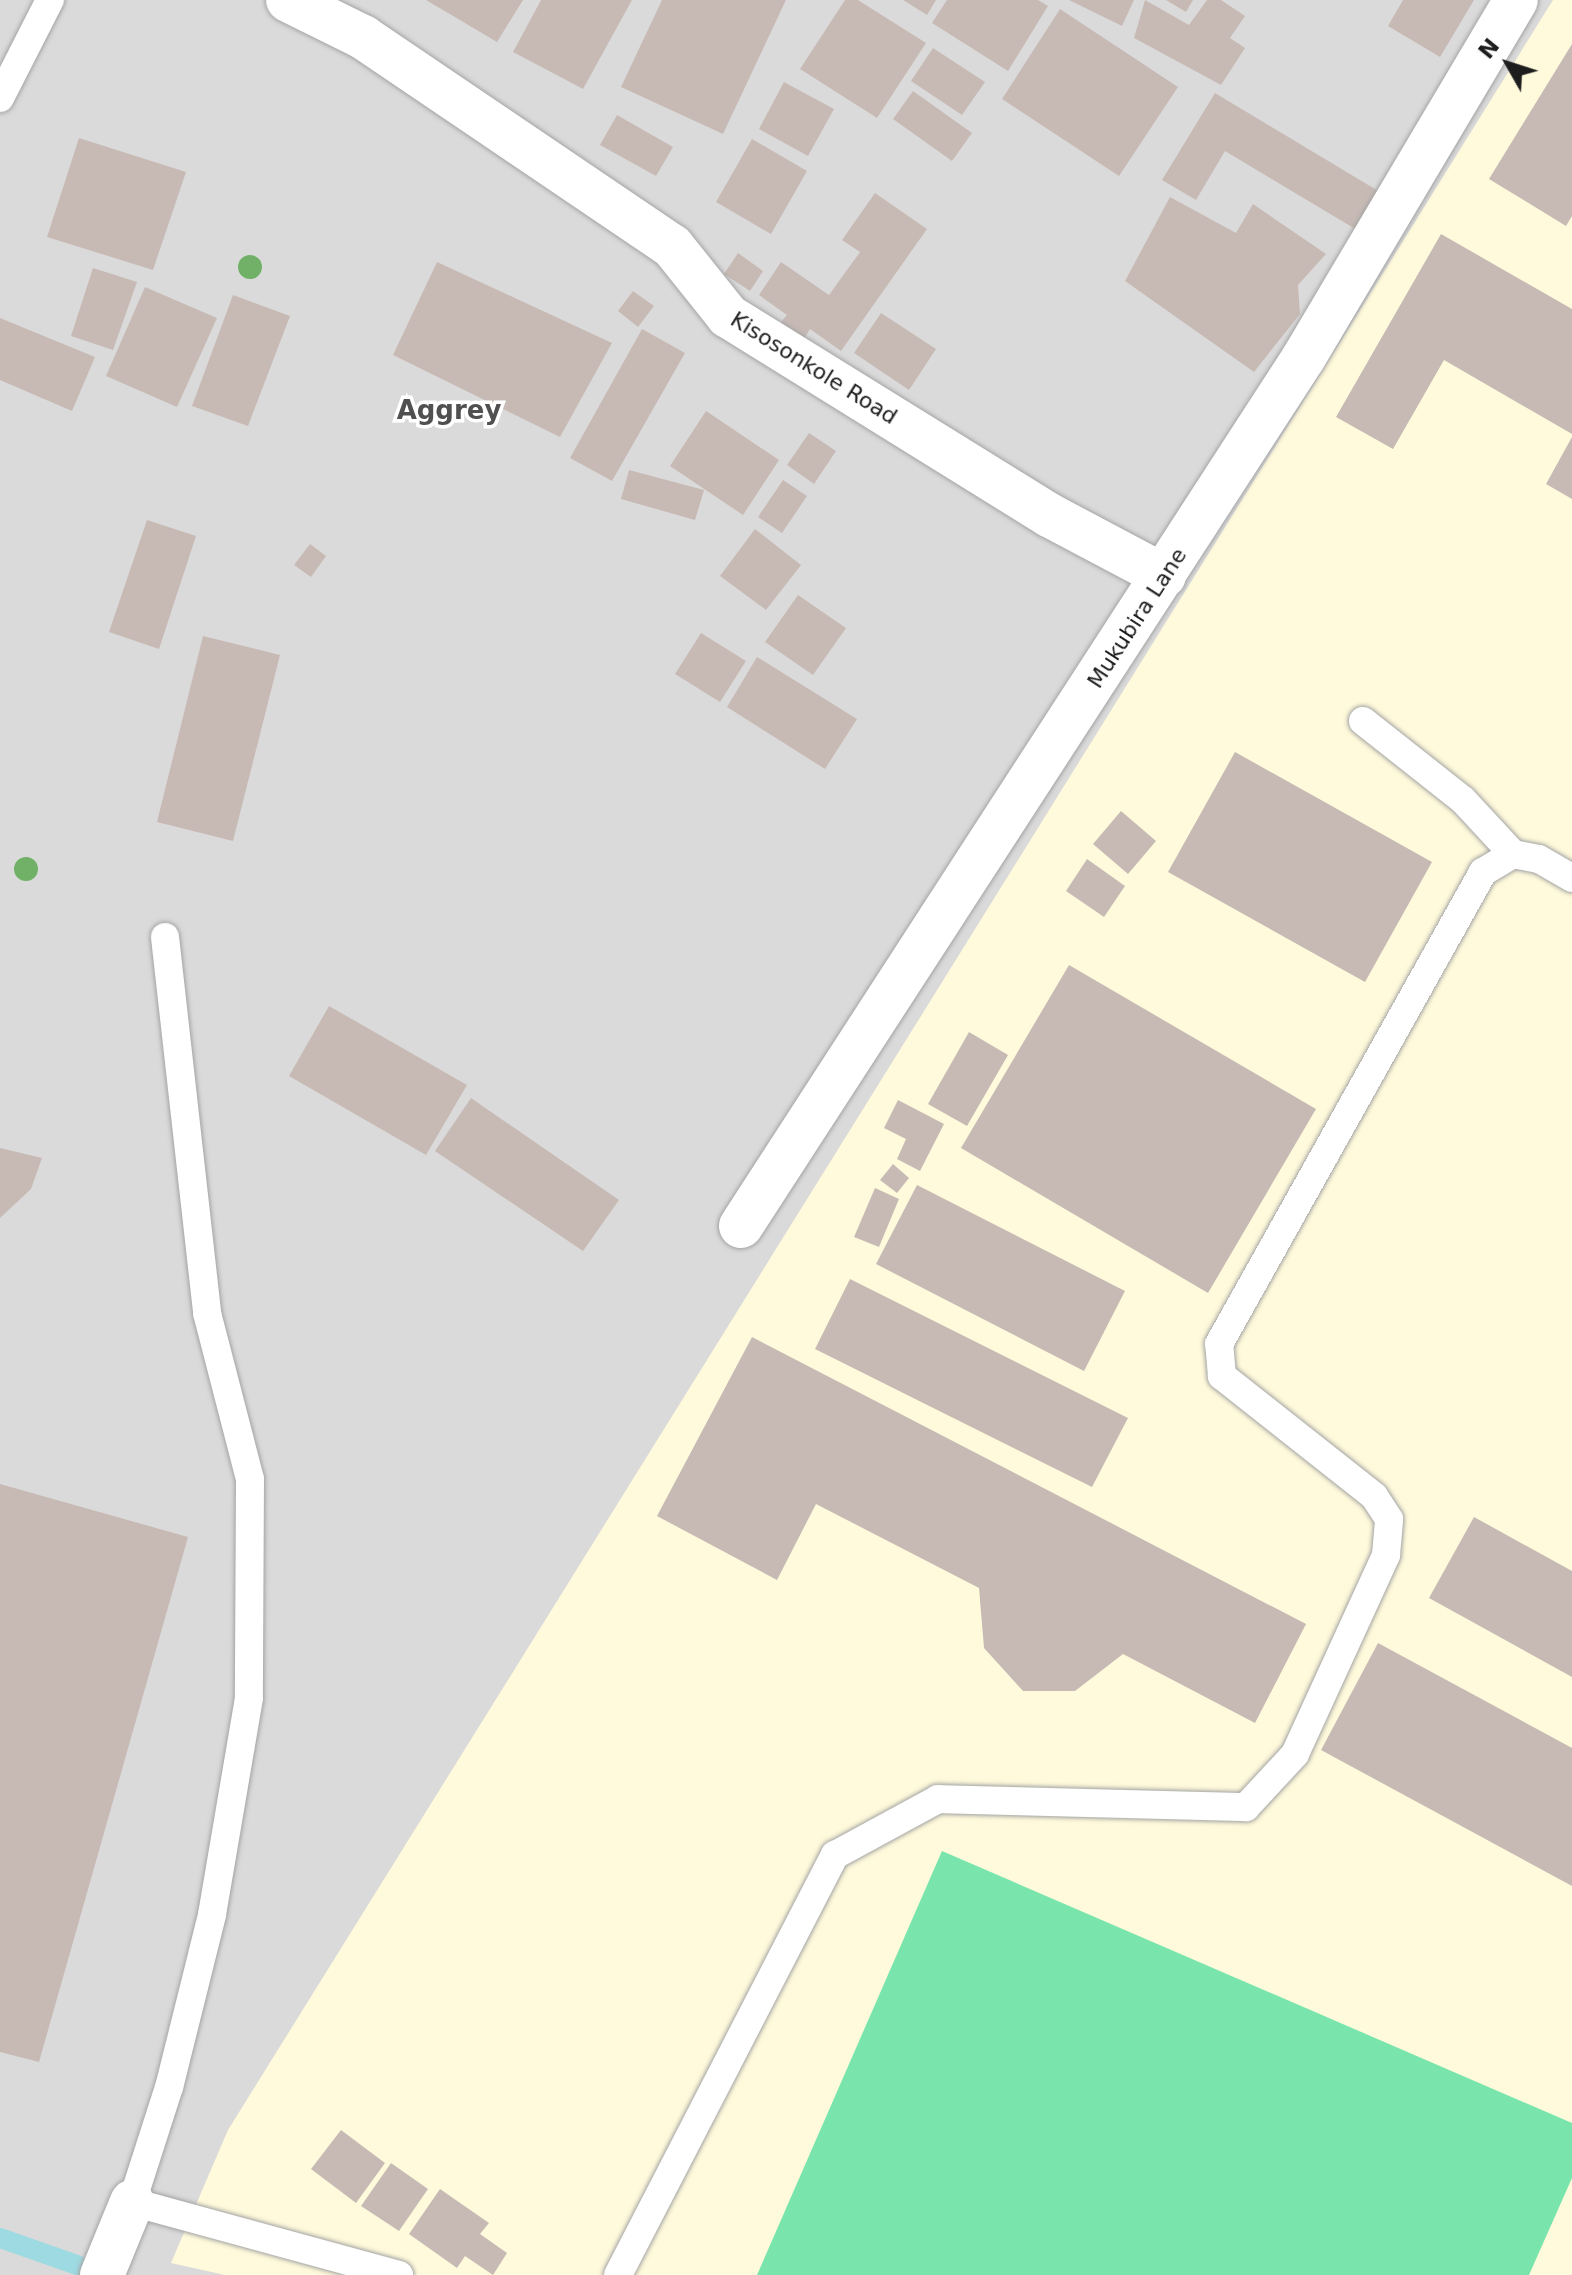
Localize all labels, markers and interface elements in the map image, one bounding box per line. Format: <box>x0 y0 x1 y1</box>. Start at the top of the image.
north arrow <box>1468 24 1548 104</box>
text: N <box>1473 34 1504 64</box>
street label: Kisosonkole Road <box>726 306 902 430</box>
district label: Aggrey <box>397 395 501 427</box>
street label: Mukubira Lane <box>1082 543 1192 693</box>

